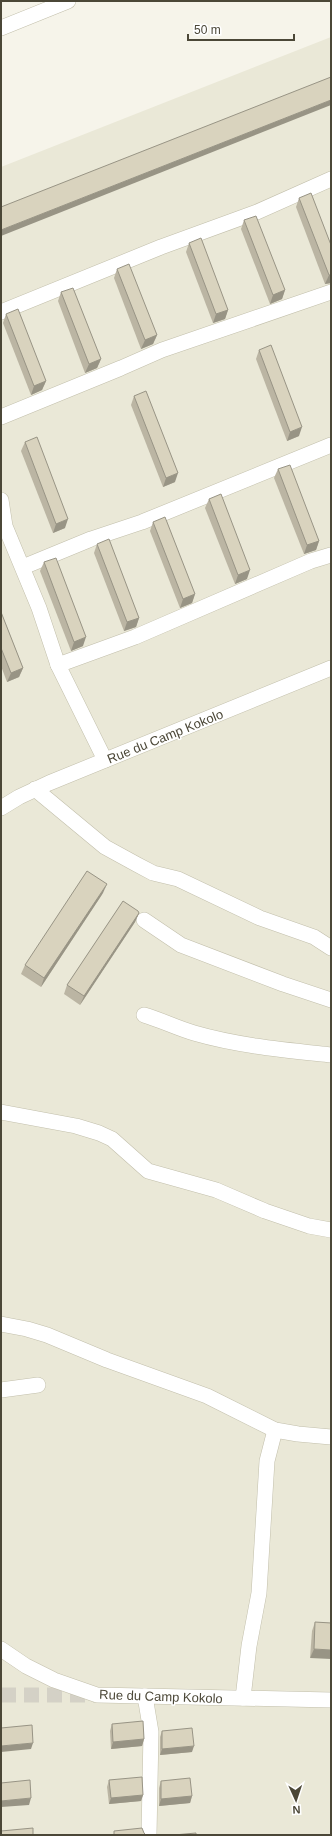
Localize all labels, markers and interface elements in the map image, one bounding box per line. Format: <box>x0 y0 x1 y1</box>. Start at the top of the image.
scale bar <box>188 16 294 42</box>
text: 50 m <box>194 23 221 37</box>
street label: Rue du Camp Kokolo <box>105 706 225 767</box>
street label: Rue du Camp Kokolo <box>99 1687 223 1706</box>
north arrow <box>276 1780 316 1820</box>
text: N <box>292 1804 301 1816</box>

